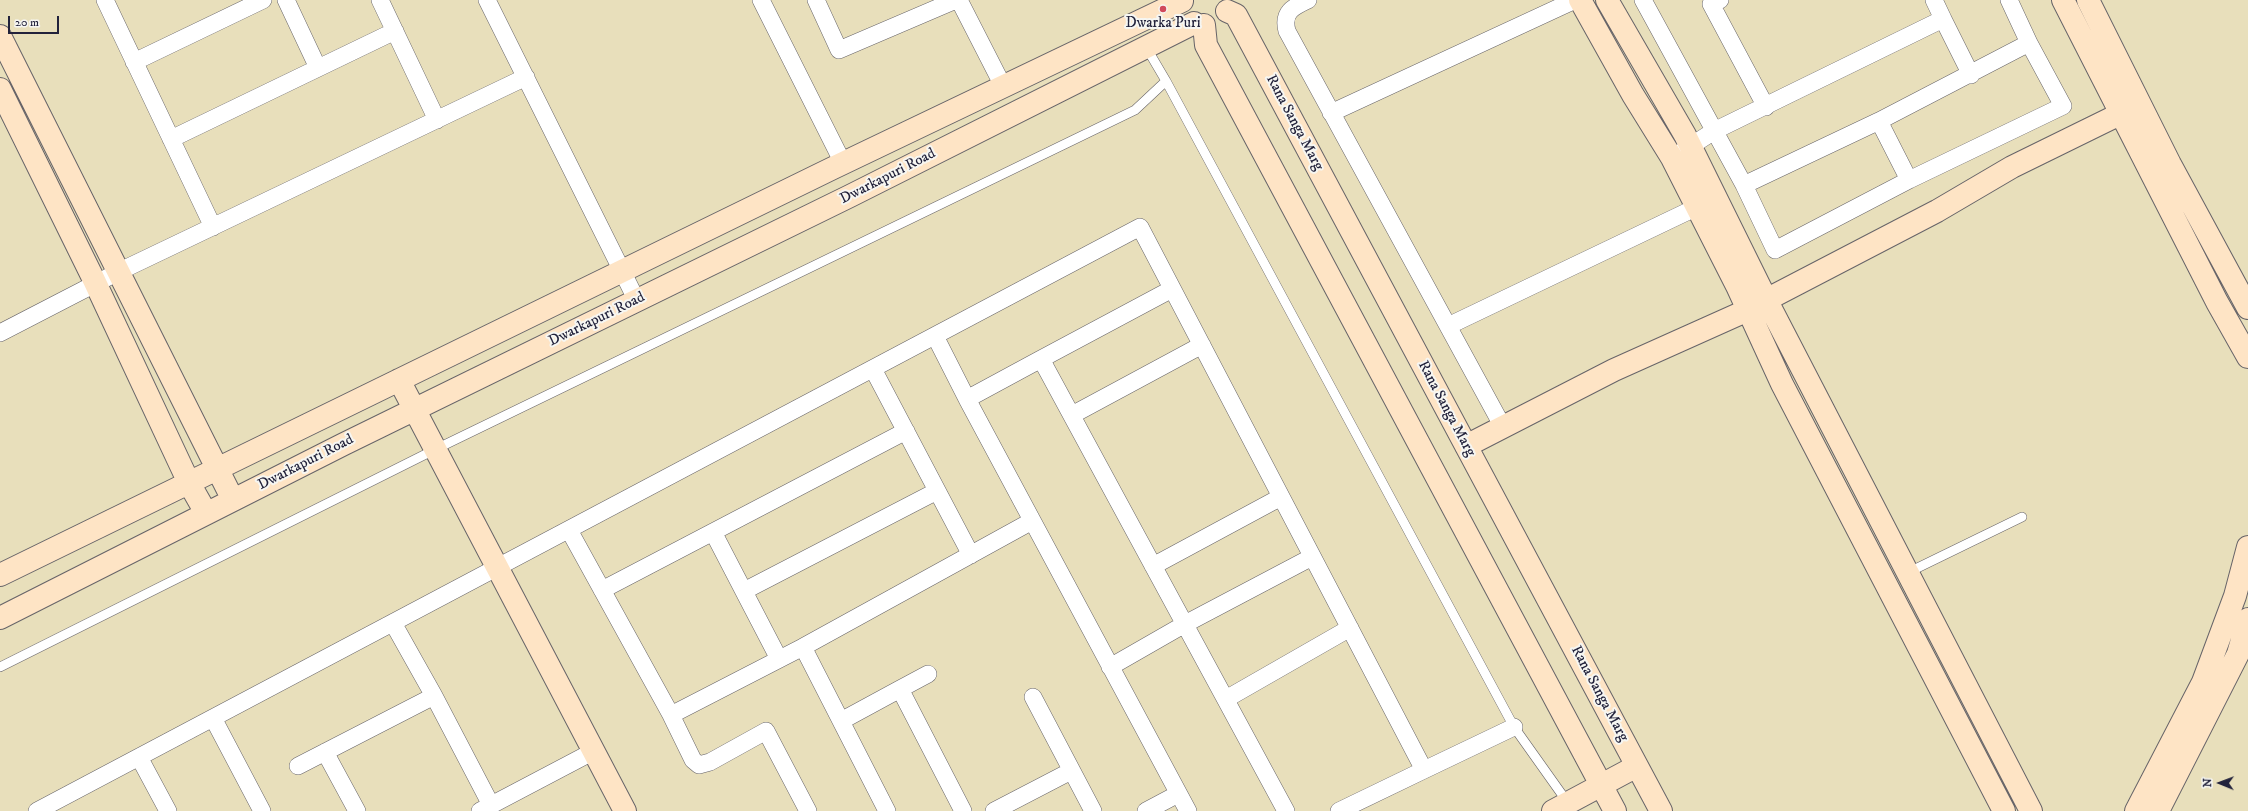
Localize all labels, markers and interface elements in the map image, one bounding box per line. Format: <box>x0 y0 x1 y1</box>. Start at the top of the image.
marker: Dwarka Puri <box>1158 4 1168 14</box>
scale bar <box>10 8 61 34</box>
text: 20 m <box>15 15 39 30</box>
place label: Dwarka Puri <box>1125 15 1201 33</box>
street label: Rana Sanga Marg <box>1261 72 1327 174</box>
street label: Dwarkapuri Road <box>837 145 939 209</box>
street label: Dwarkapuri Road <box>546 289 648 351</box>
street label: Rana Sanga Marg <box>1413 358 1479 460</box>
street label: Dwarkapuri Road <box>255 431 357 495</box>
street label: Rana Sanga Marg <box>1566 643 1632 745</box>
north arrow <box>2200 763 2240 803</box>
text: N <box>2201 778 2215 787</box>

